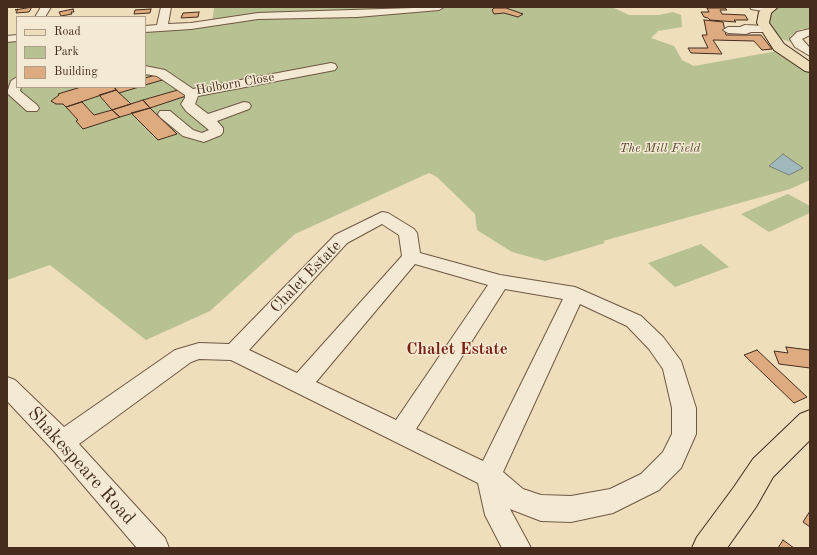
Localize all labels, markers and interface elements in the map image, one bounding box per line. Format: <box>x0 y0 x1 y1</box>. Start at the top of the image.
legend <box>16 16 146 88</box>
text: Road <box>54 26 81 38</box>
text: Park <box>54 46 79 58</box>
text: Building <box>54 66 98 78</box>
street label: Holborn Close <box>194 69 276 99</box>
park label: The Mill Field <box>620 141 700 157</box>
street label: Chalet Estate <box>267 237 345 317</box>
district label: Chalet Estate <box>406 340 508 360</box>
street label: Shakespeare Road <box>22 402 140 530</box>

